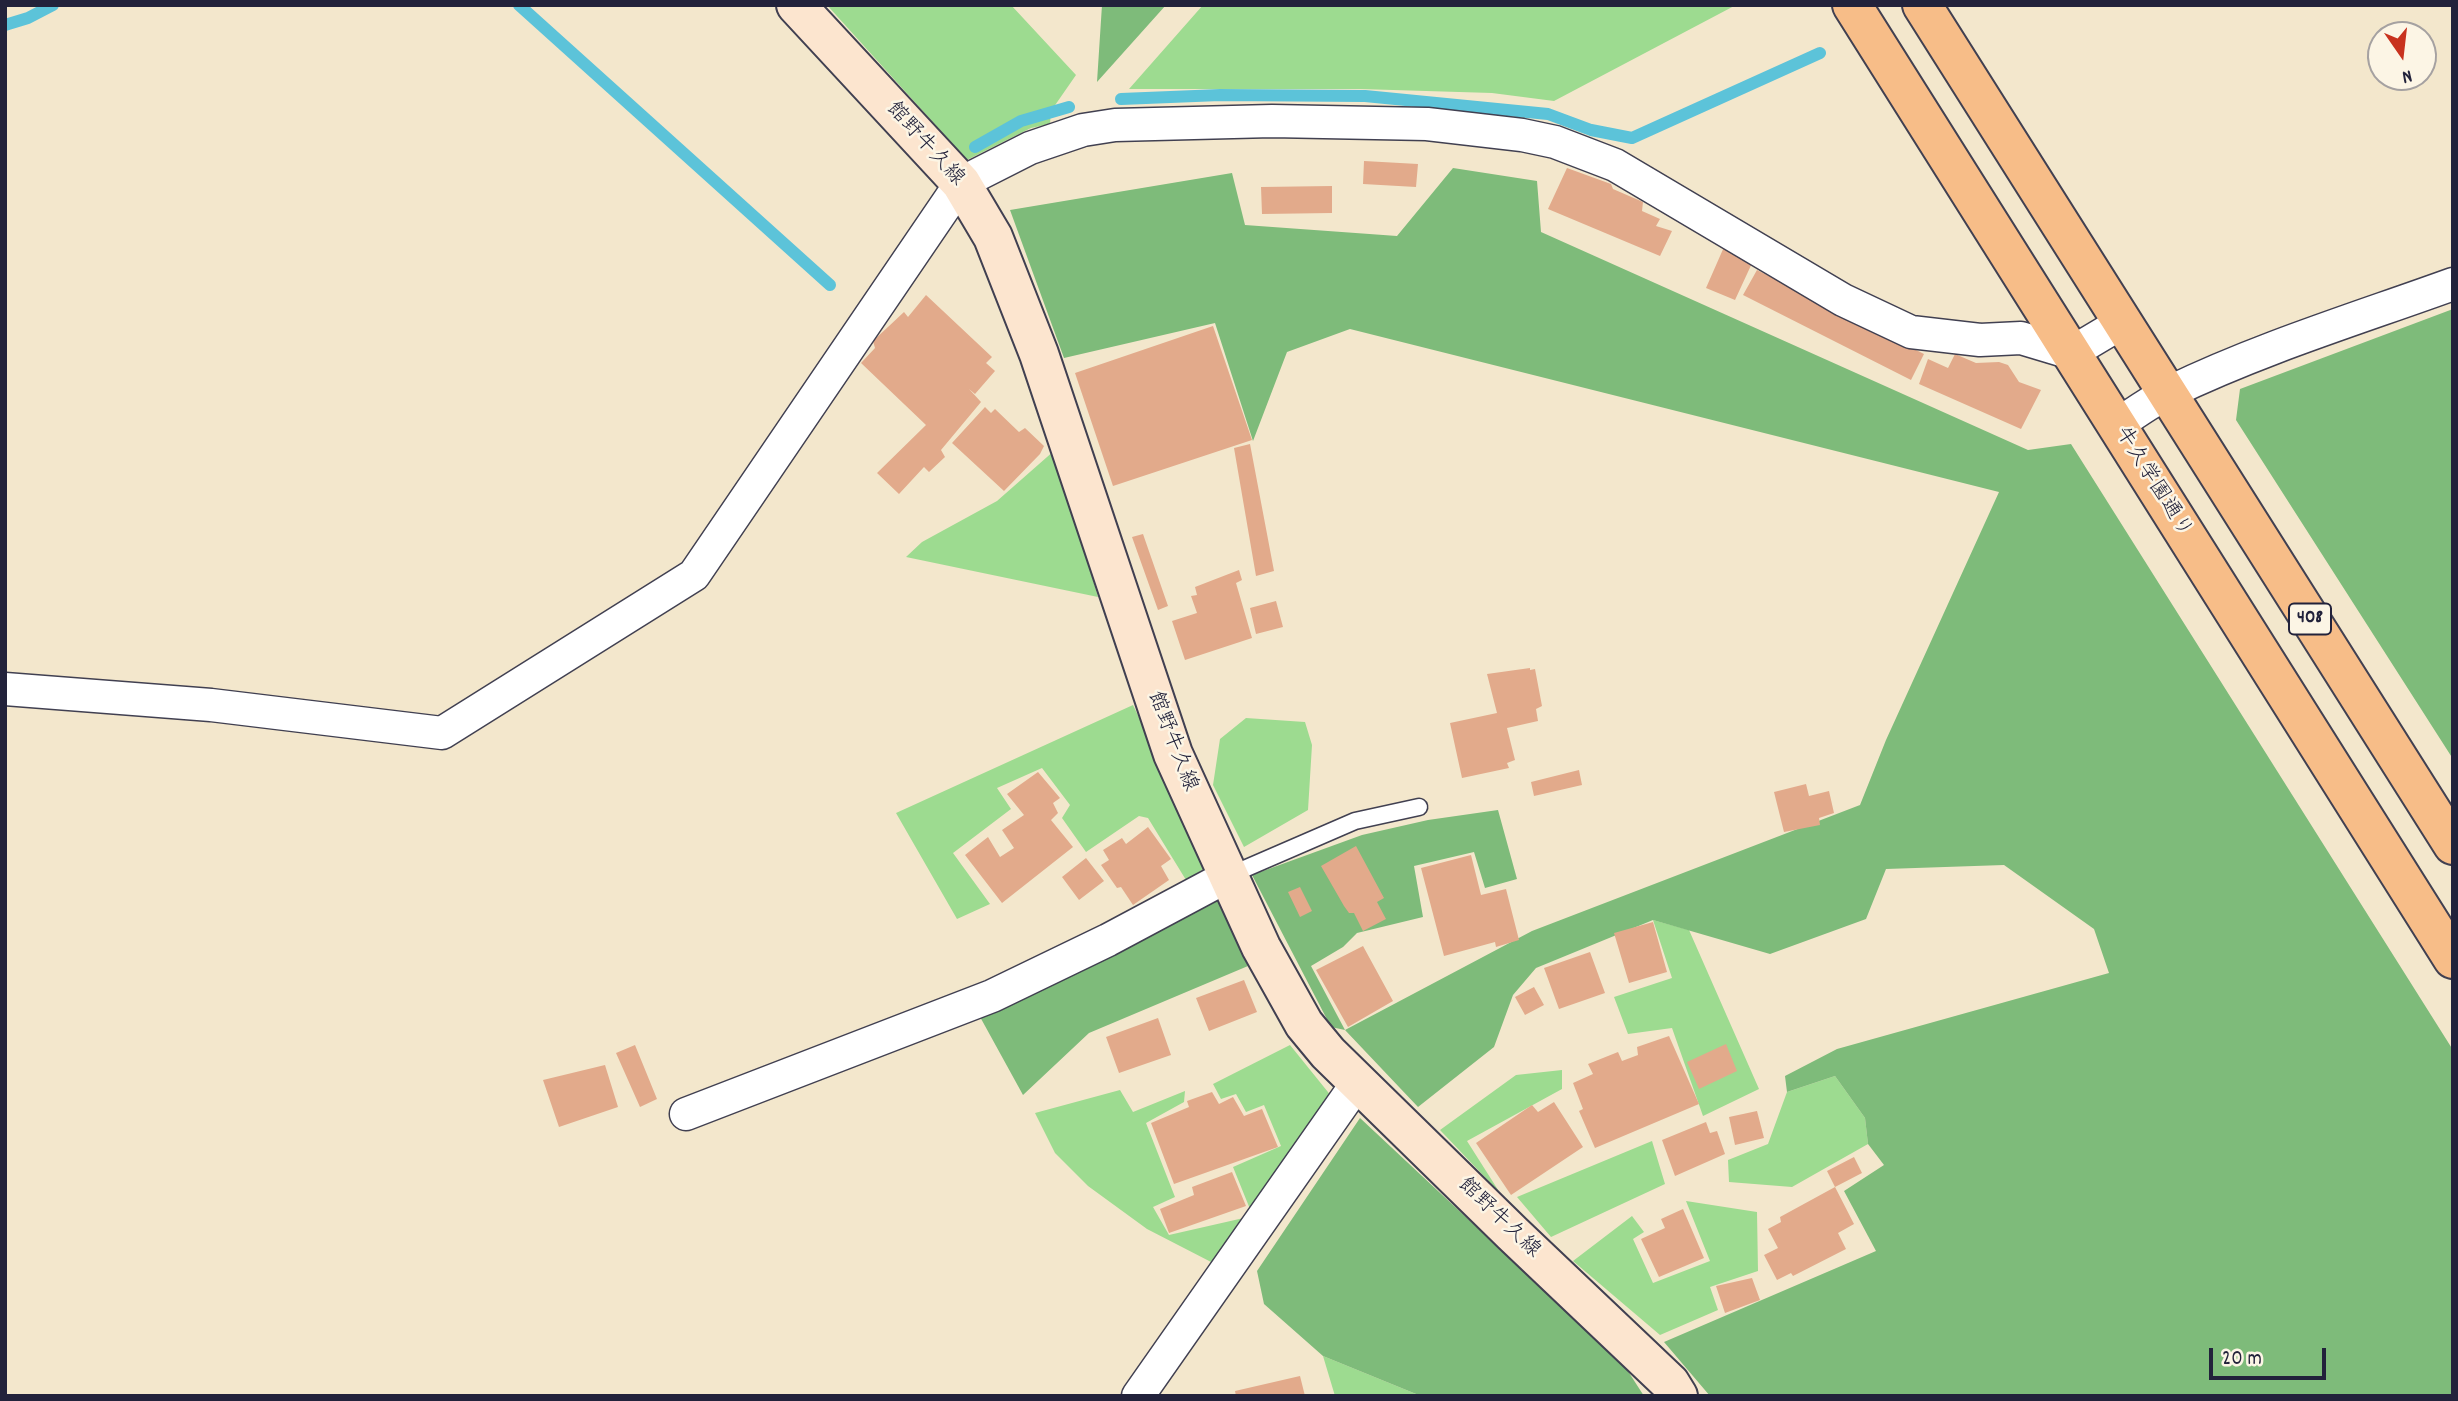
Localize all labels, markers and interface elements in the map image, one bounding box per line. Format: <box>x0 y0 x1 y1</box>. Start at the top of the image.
north arrow <box>2367 21 2437 91</box>
text: N <box>2399 61 2415 89</box>
street label: 館野牛久線 <box>880 98 968 192</box>
street label: 牛久学園通り <box>2108 423 2196 543</box>
road number: 408 <box>2289 604 2331 634</box>
street label: 館野牛久線 <box>1140 688 1202 796</box>
street label: 館野牛久線 <box>1451 1173 1545 1265</box>
scale bar <box>2213 1334 2330 1378</box>
text: 20 m <box>2222 1345 2262 1375</box>

